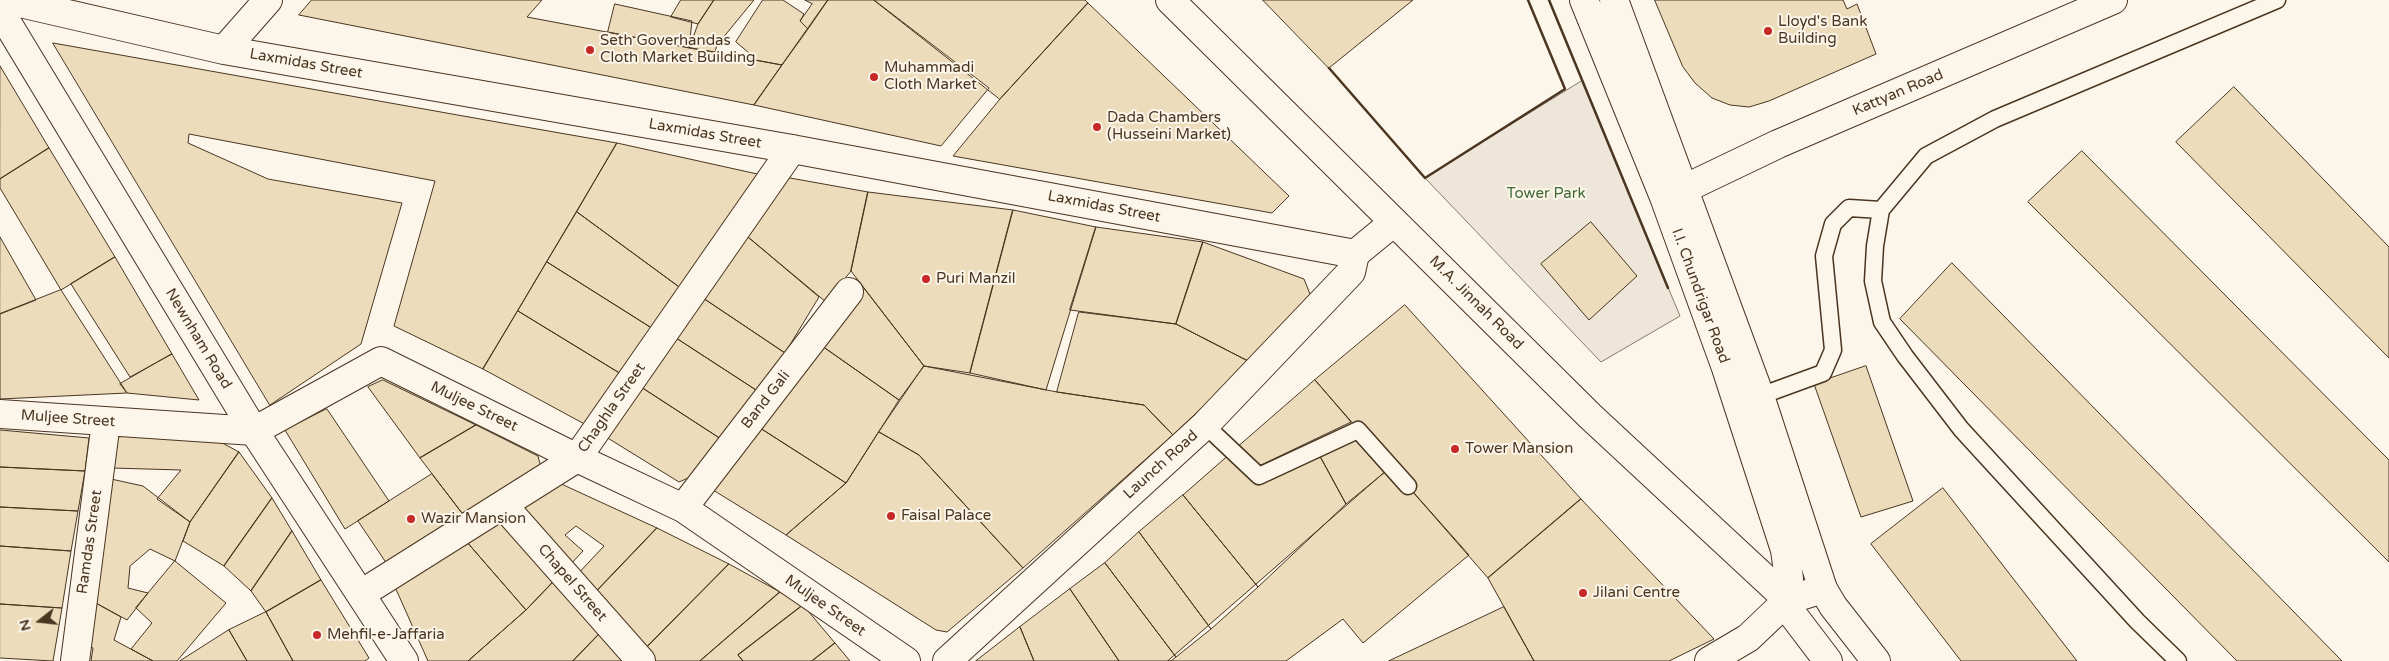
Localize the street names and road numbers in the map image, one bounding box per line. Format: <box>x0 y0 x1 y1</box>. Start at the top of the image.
street label: Laxmidas Street <box>248 45 364 83</box>
street label: Kattyan Road <box>1850 66 1946 120</box>
street label: Laxmidas Street <box>647 115 763 153</box>
street label: Laxmidas Street <box>1046 187 1162 227</box>
street label: I.I. Chundrigar Road <box>1667 226 1733 366</box>
street label: M.A. Jinnah Road <box>1425 252 1527 354</box>
street label: Newnham Road <box>161 285 235 393</box>
street label: Chaghla Street <box>574 360 650 456</box>
street label: Band Gali <box>738 367 794 433</box>
street label: Muljee Street <box>427 378 521 436</box>
street label: Muljee Street <box>20 407 116 431</box>
street label: Launch Road <box>1120 427 1202 503</box>
street label: Ramdas Street <box>74 489 106 595</box>
street label: Chapel Street <box>534 541 610 625</box>
street label: Muljee Street <box>781 571 869 641</box>

